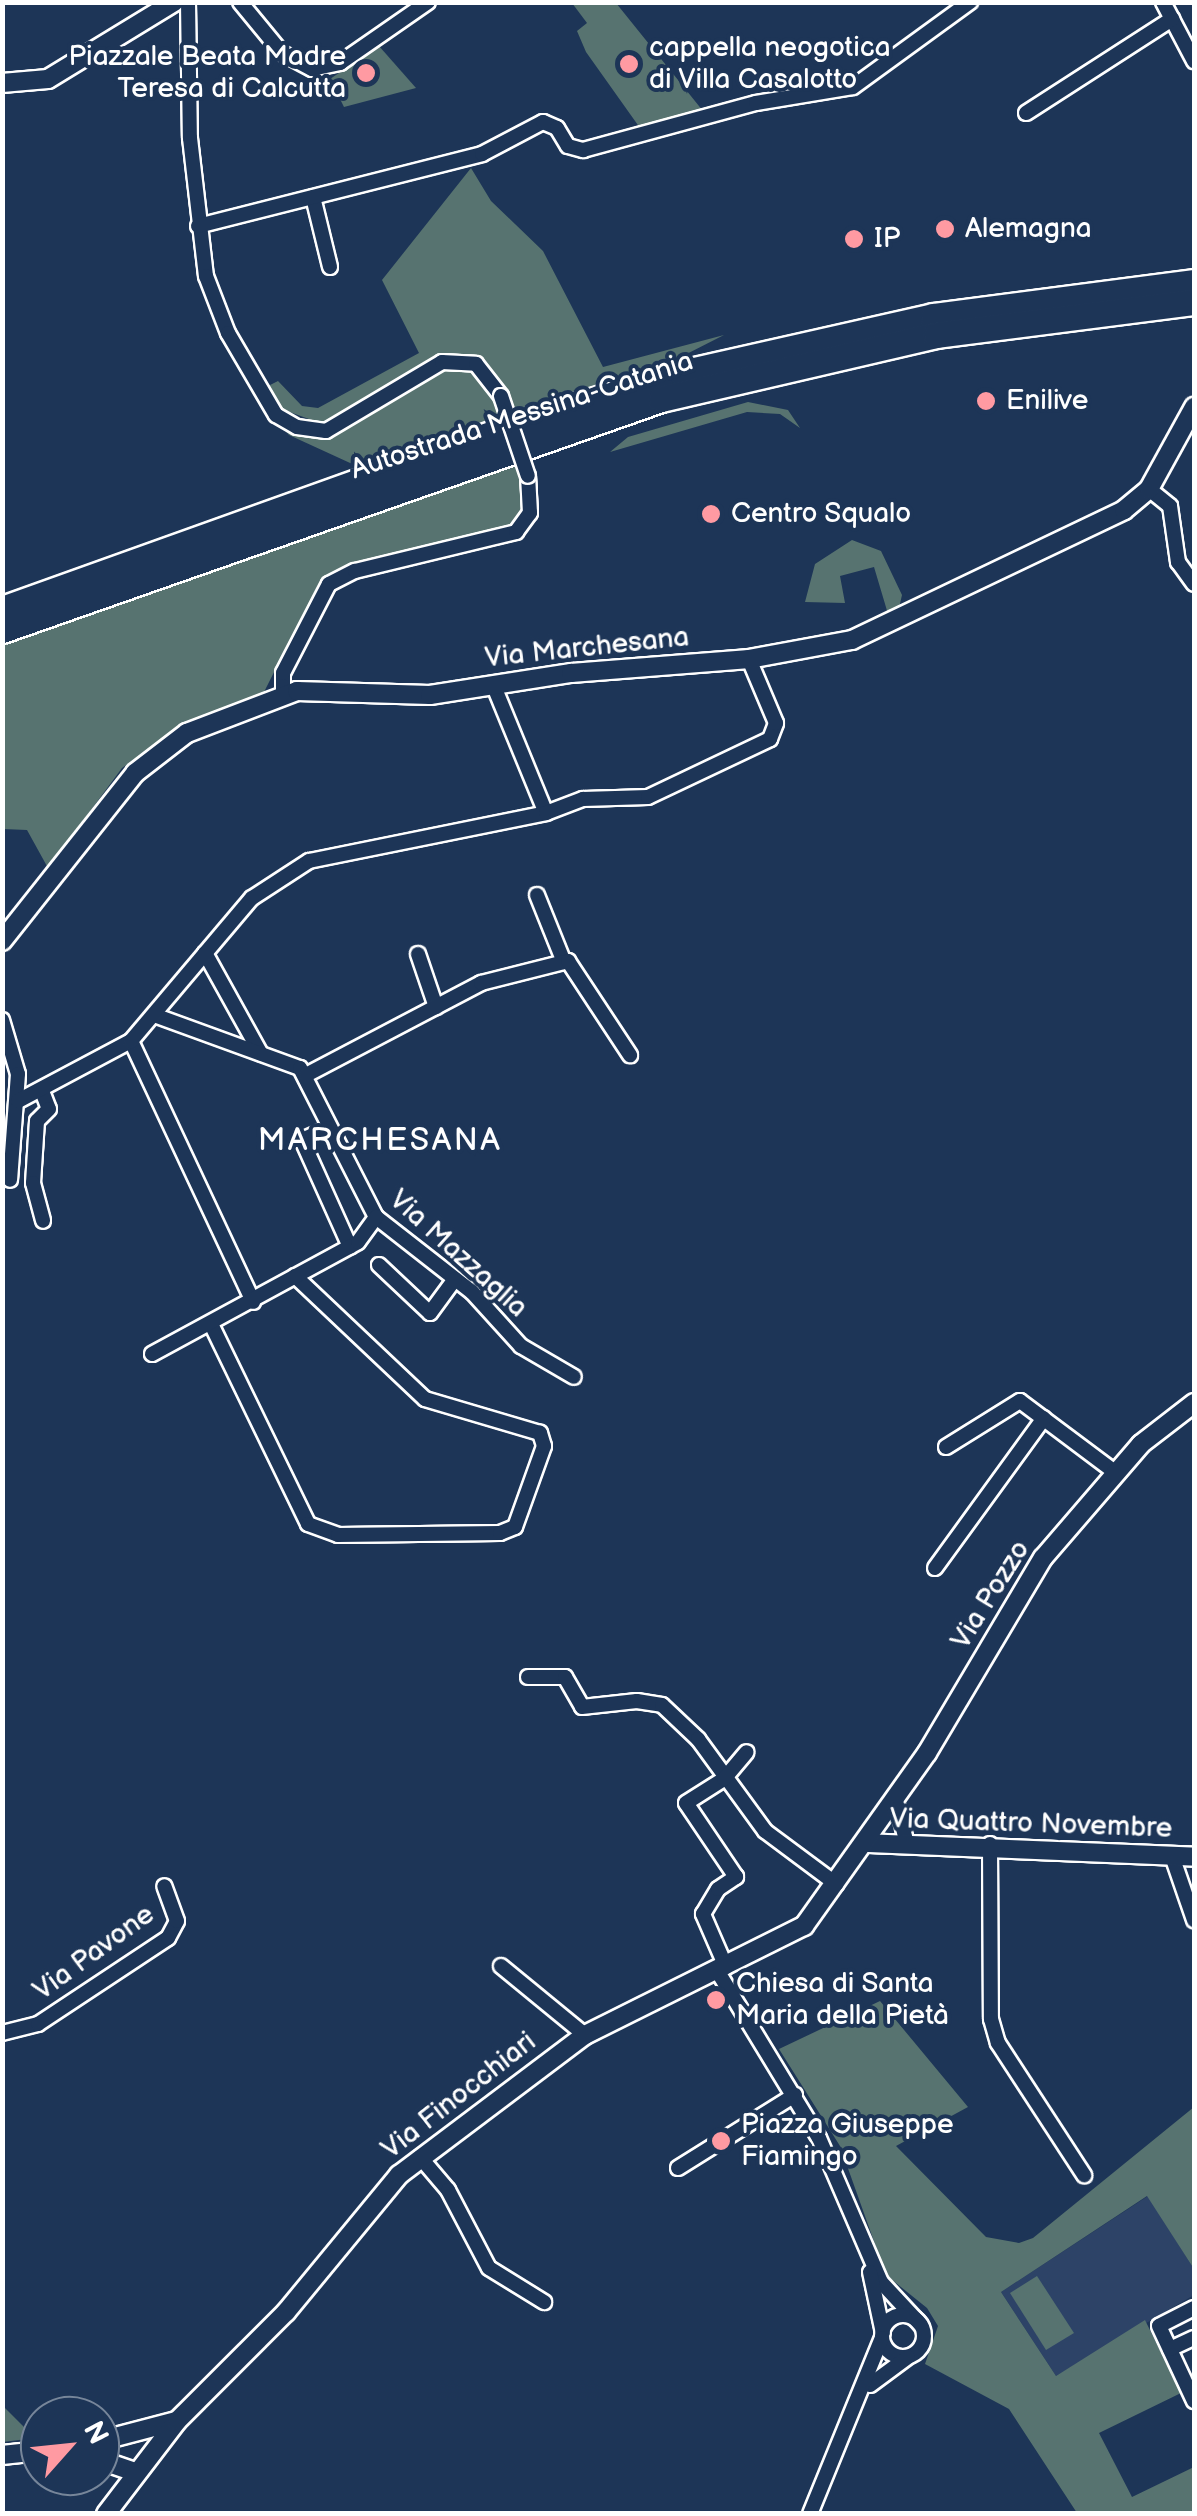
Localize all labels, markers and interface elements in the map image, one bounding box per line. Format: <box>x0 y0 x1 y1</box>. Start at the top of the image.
place label: cappella neogotica di Villa Casalotto <box>649 31 890 97</box>
place label: Piazzale Beata Madre Teresa di Calcutta <box>68 40 346 106</box>
marker: cappella neogotica di Villa Casalotto <box>618 53 640 75</box>
marker: Piazzale Beata Madre Teresa di Calcutta <box>355 62 377 84</box>
place label: Alemagna <box>965 212 1092 246</box>
marker: Alemagna <box>934 218 956 240</box>
place label: IP <box>874 222 900 256</box>
marker: IP <box>843 228 865 250</box>
street label: Autostrada Messina-Catania <box>347 345 697 487</box>
place label: Enilive <box>1006 384 1088 418</box>
marker: Enilive <box>975 390 997 412</box>
place label: Centro Squalo <box>731 497 912 531</box>
marker: Centro Squalo <box>700 503 722 525</box>
street label: Via Marchesana <box>483 621 691 675</box>
district label: MARCHESANA <box>258 1122 502 1160</box>
street label: Via Mazzaglia <box>382 1183 534 1325</box>
street label: Via Pozzo <box>944 1534 1038 1656</box>
street label: Via Quattro Novembre <box>889 1802 1173 1846</box>
street label: Via Pavone <box>27 1898 161 2008</box>
place label: Chiesa di Santa Maria della Pietà <box>736 1967 949 2033</box>
marker: Chiesa di Santa Maria della Pietà <box>705 1989 727 2011</box>
street label: Via Finocchiari <box>375 2025 543 2167</box>
place label: Piazza Giuseppe Fiamingo <box>741 2108 954 2174</box>
marker: Piazza Giuseppe Fiamingo <box>710 2130 732 2152</box>
north arrow <box>20 2396 120 2496</box>
text: N <box>76 2416 115 2450</box>

